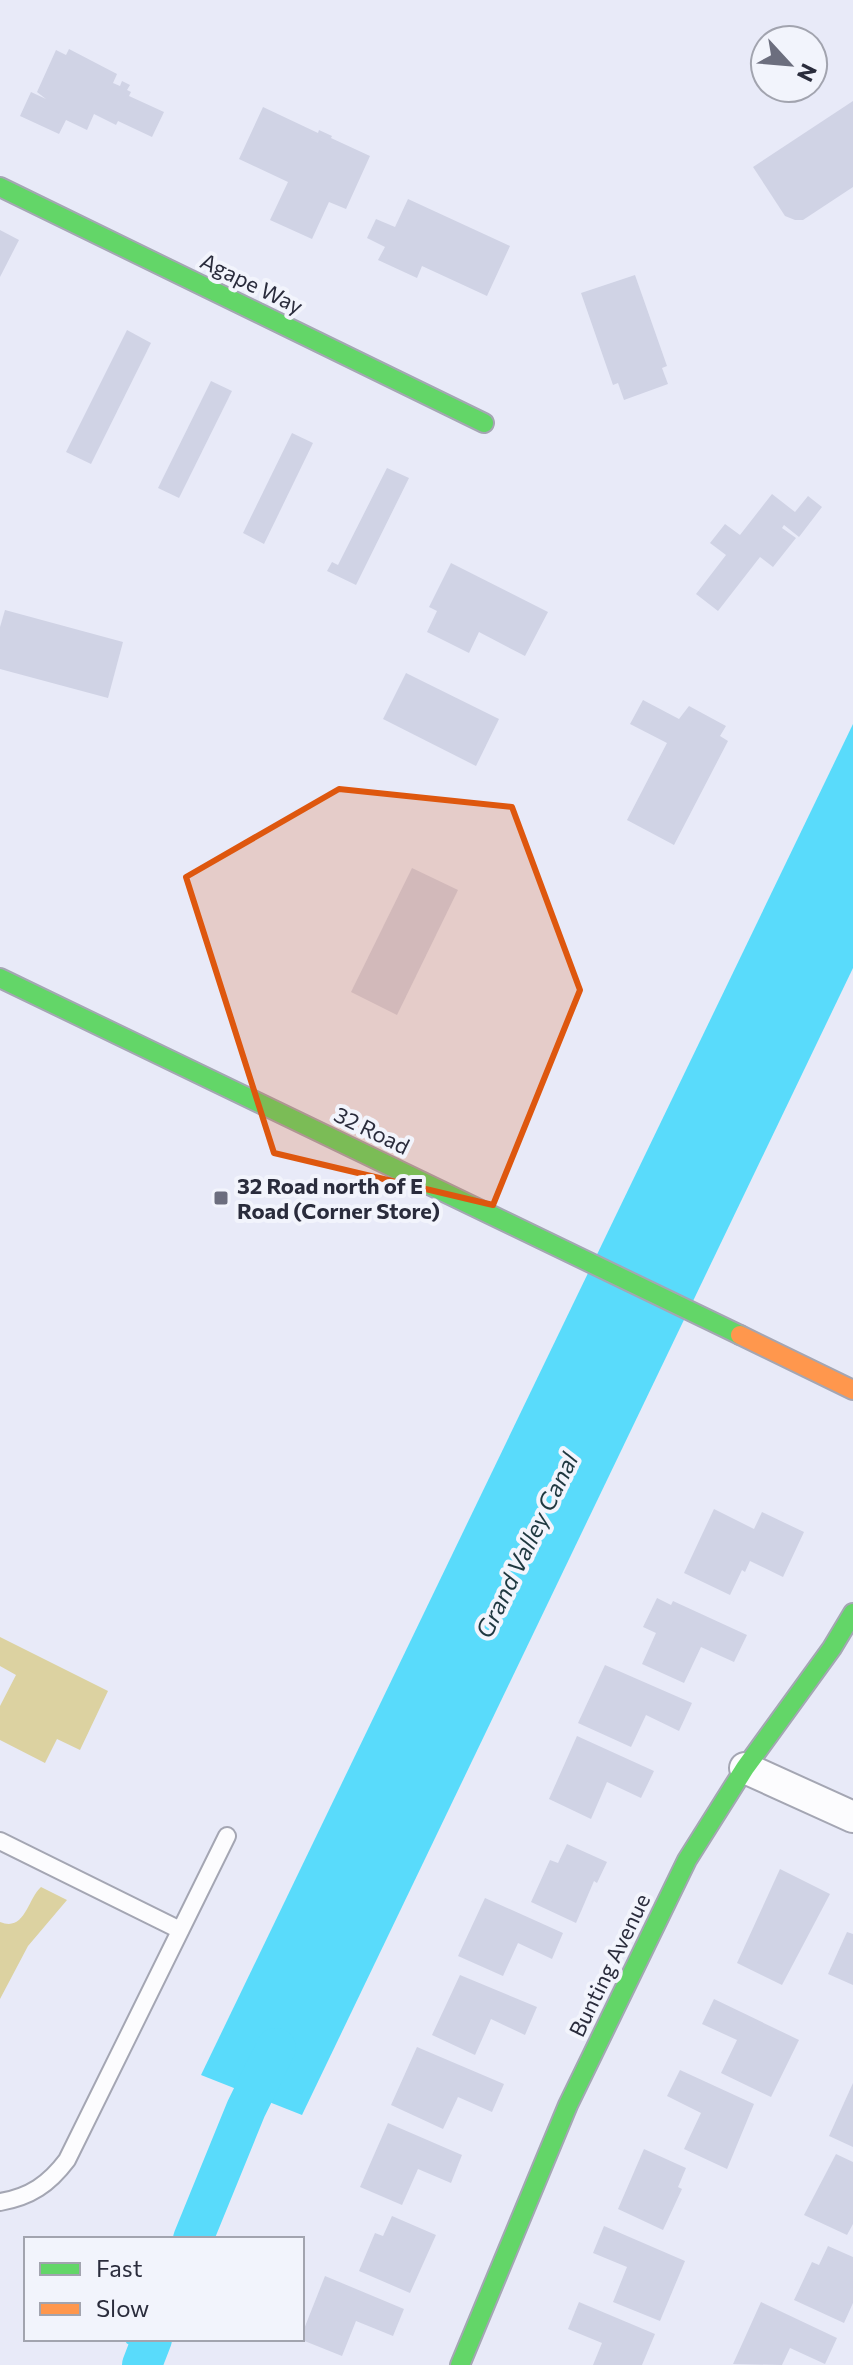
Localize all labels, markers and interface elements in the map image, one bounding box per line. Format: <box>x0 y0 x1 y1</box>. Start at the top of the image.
north arrow <box>749 24 829 104</box>
text: N <box>792 60 823 86</box>
street label: Agape Way <box>196 247 308 319</box>
street label: 32 Road <box>330 1100 414 1160</box>
place label: 32 Road north of E Road (Corner Store) <box>237 1172 440 1224</box>
marker: 32 Road north of E Road (Corner Store) <box>212 1189 230 1207</box>
water label: Grand Valley Canal <box>469 1447 584 1642</box>
street label: Bunting Avenue <box>563 1889 655 2041</box>
legend <box>24 2237 304 2341</box>
text: Fast <box>96 2253 143 2282</box>
text: Slow <box>96 2293 149 2322</box>

